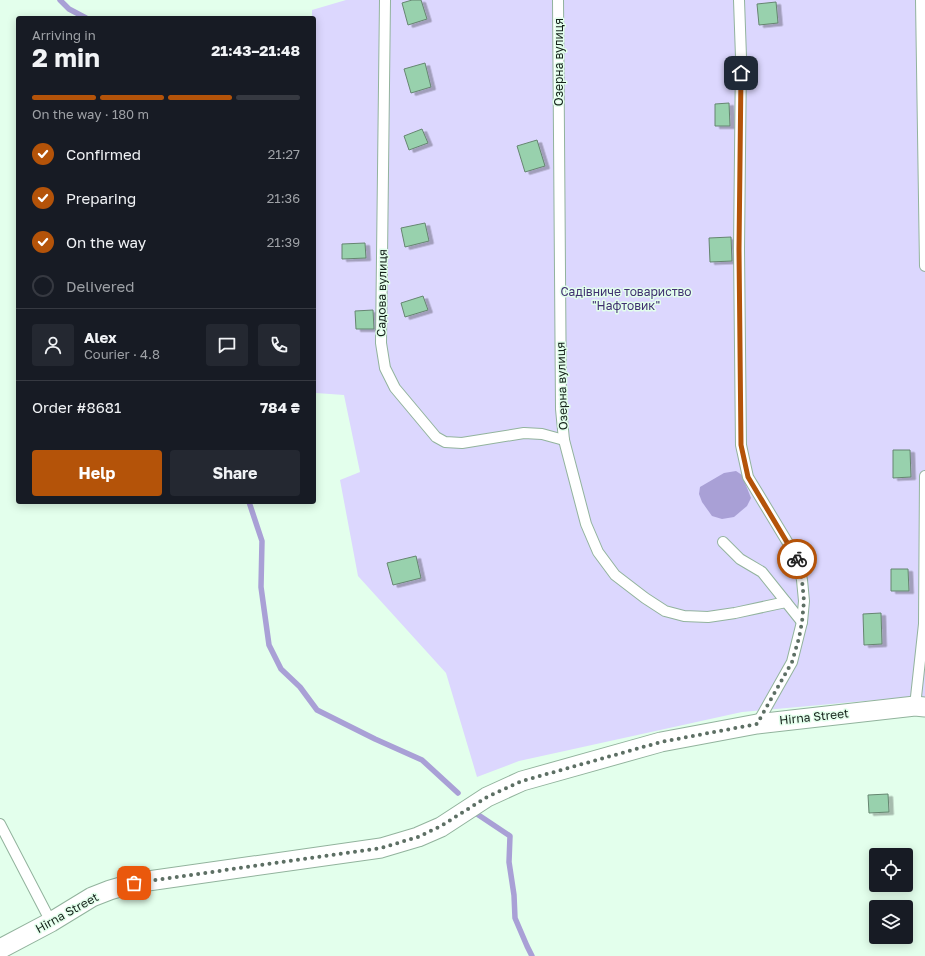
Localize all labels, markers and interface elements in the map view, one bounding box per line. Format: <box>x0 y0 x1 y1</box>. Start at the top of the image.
street label: Озерна вулиця <box>551 18 566 106</box>
text: Arriving in <box>32 27 96 43</box>
text: 21:43–21:48 <box>211 41 300 59</box>
text: 2 min <box>32 42 100 73</box>
pin <box>724 56 758 90</box>
icon: home <box>730 62 752 84</box>
text: On the way · 180 m <box>32 106 149 122</box>
icon: check <box>32 143 54 165</box>
text: Confirmed <box>66 145 141 163</box>
text: 21:27 <box>268 146 300 162</box>
icon: check <box>32 187 54 209</box>
text: Preparing <box>66 189 136 207</box>
text: 21:36 <box>267 190 300 206</box>
icon: check <box>32 231 54 253</box>
text: On the way <box>66 233 146 251</box>
text: 21:39 <box>267 234 300 250</box>
street label: Садова вулиця <box>373 249 390 337</box>
text: Delivered <box>66 277 134 295</box>
park label: Садівниче товариство "Нафтовик" <box>560 284 692 313</box>
button: person <box>32 324 74 366</box>
button: chat <box>206 324 248 366</box>
button: phone <box>258 324 300 366</box>
text: Alex <box>84 328 117 346</box>
street label: Озерна вулиця <box>552 342 571 430</box>
text: Courier · 4.8 <box>84 346 160 362</box>
text: Order #8681 <box>32 398 121 416</box>
text: 784 ₴ <box>260 398 300 416</box>
button: Help <box>32 450 162 496</box>
button: Share <box>170 450 300 496</box>
courier <box>777 539 817 579</box>
icon: bike <box>786 548 808 570</box>
street label: Hirna Street <box>779 705 850 728</box>
map controls <box>869 848 913 944</box>
button: locate <box>869 848 913 892</box>
pin <box>117 866 151 900</box>
icon: bag <box>123 872 145 894</box>
street label: Hirna Street <box>33 889 101 936</box>
button: layers <box>869 900 913 944</box>

